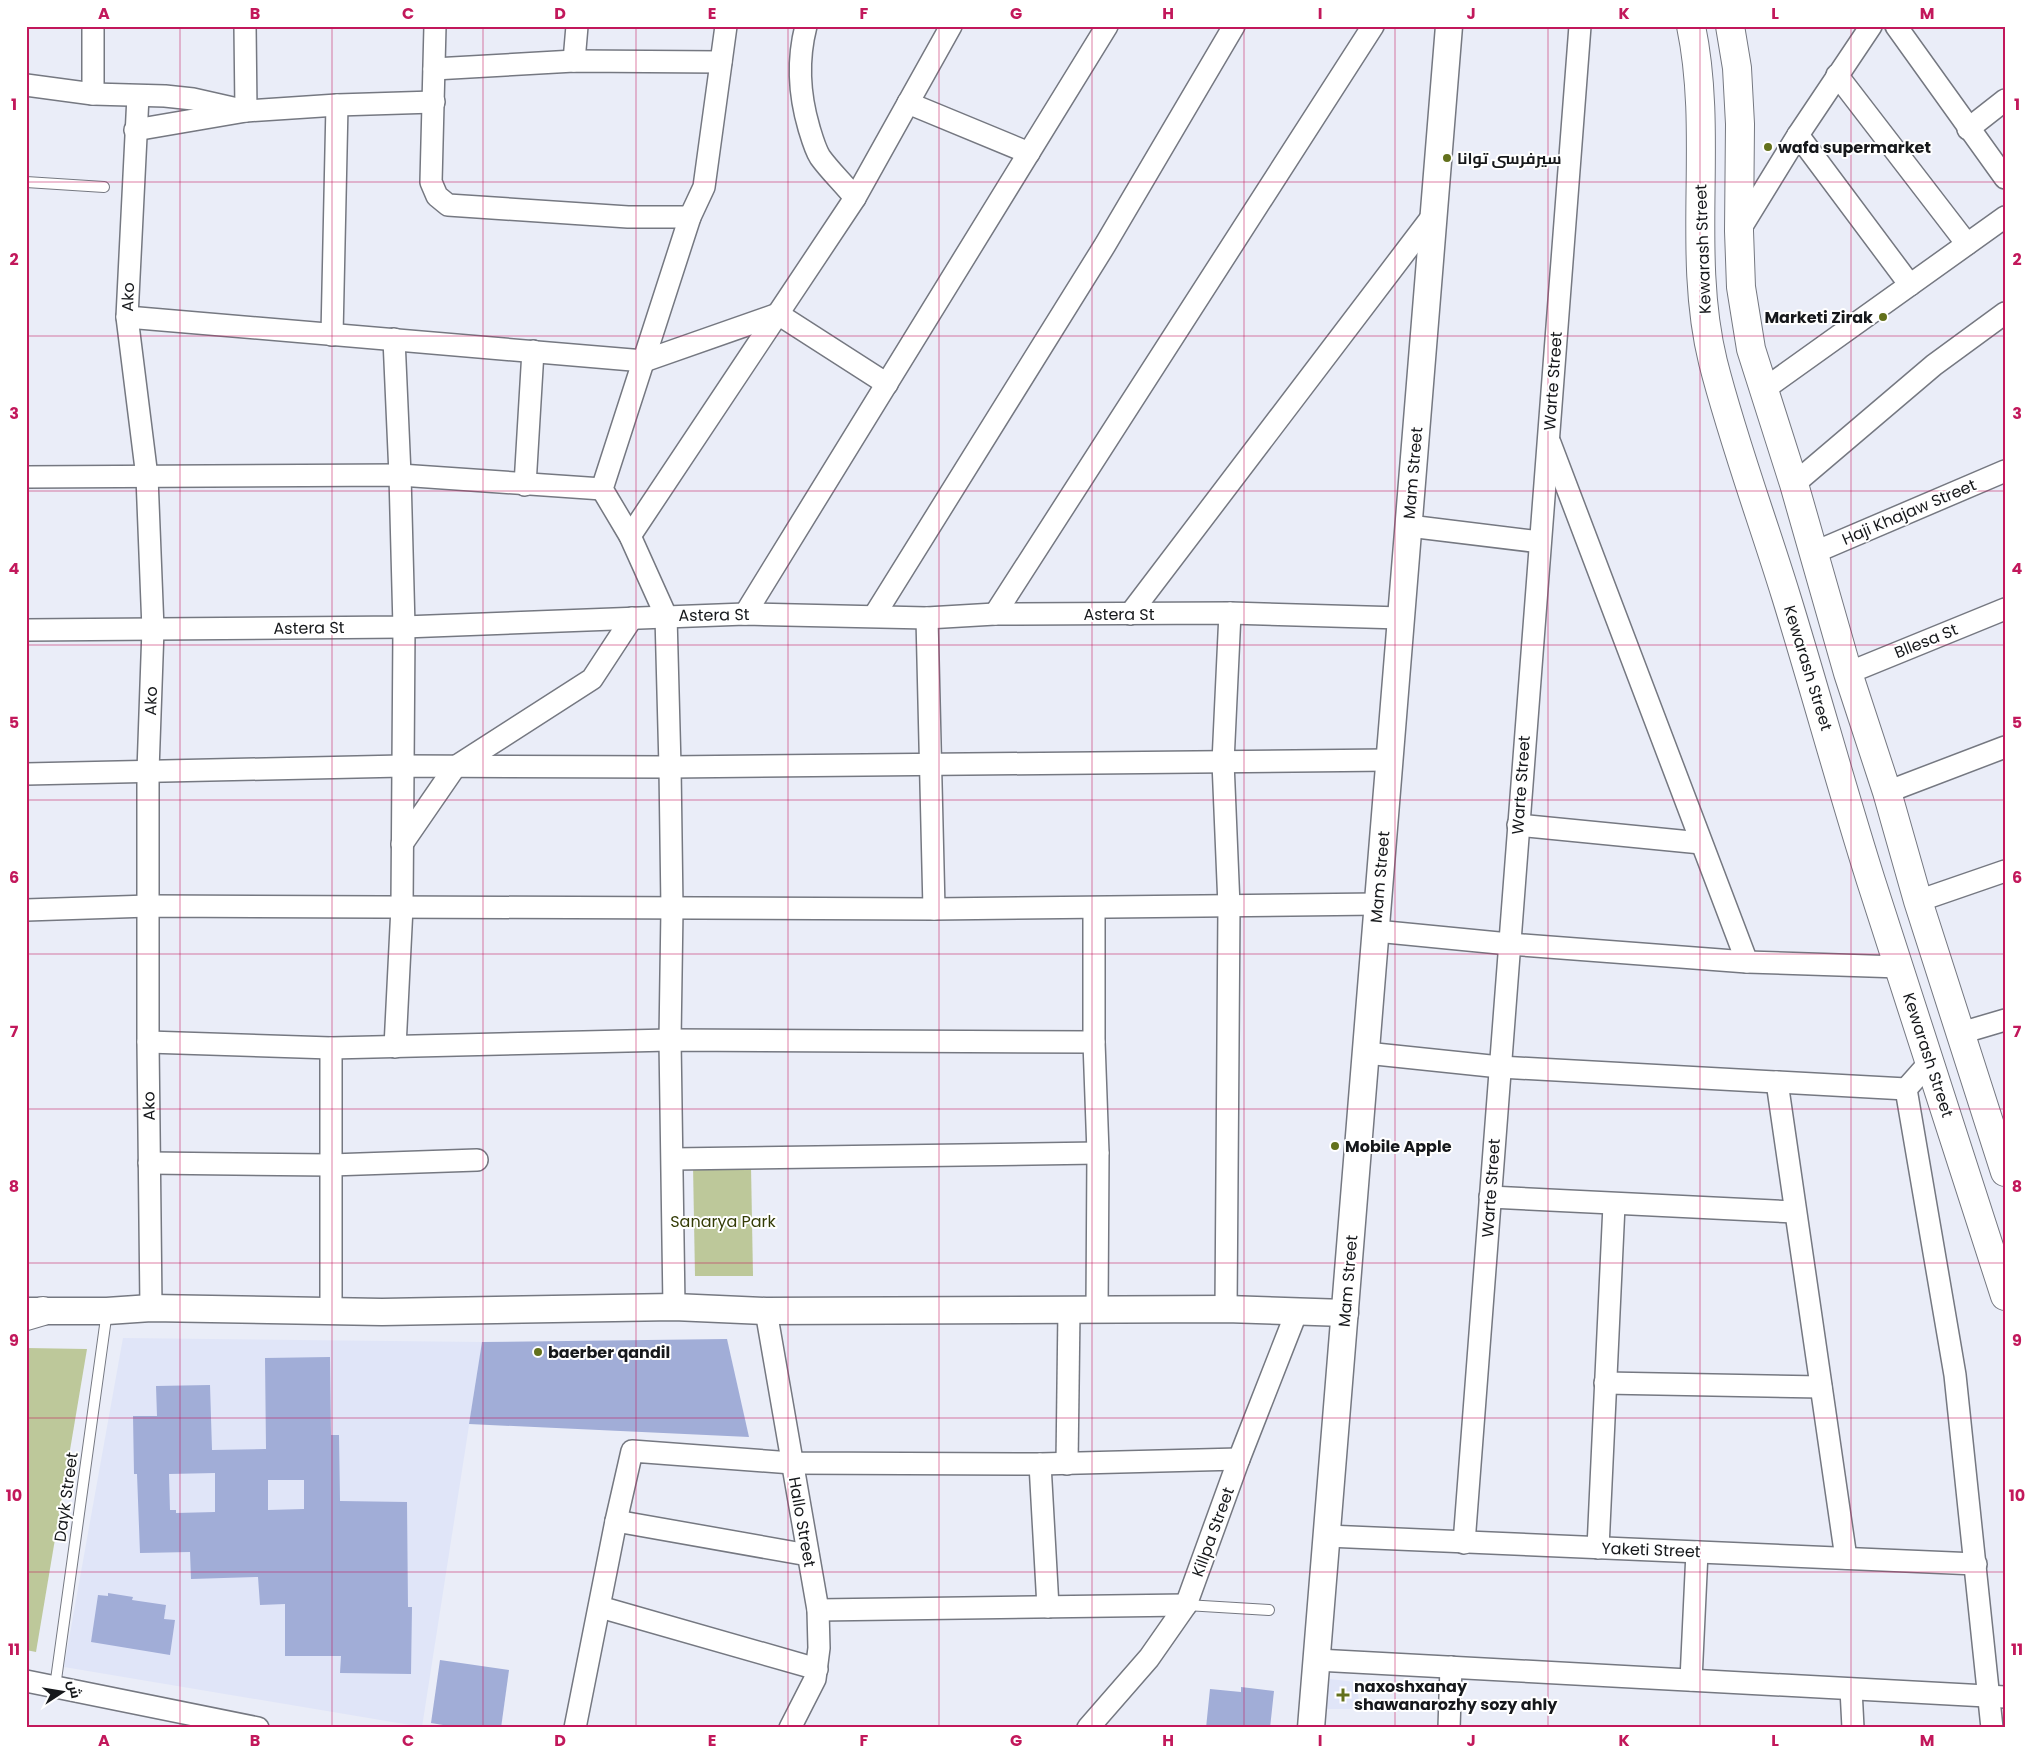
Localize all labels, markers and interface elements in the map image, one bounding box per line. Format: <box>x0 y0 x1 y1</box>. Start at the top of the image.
text: A <box>98 2 110 25</box>
text: B <box>250 2 260 25</box>
text: C <box>402 2 414 25</box>
text: D <box>554 2 566 25</box>
text: E <box>708 2 716 25</box>
text: F <box>860 2 869 25</box>
text: G <box>1010 2 1022 25</box>
text: H <box>1162 2 1174 25</box>
text: I <box>1318 2 1322 25</box>
text: J <box>1466 2 1476 25</box>
text: K <box>1618 2 1630 25</box>
text: L <box>1771 2 1779 25</box>
text: M <box>1920 2 1934 25</box>
text: 1 <box>11 93 17 116</box>
text: 1 <box>2014 93 2020 116</box>
place label: wafa supermarket <box>1778 136 1931 159</box>
marker: wafa supermarket <box>1762 141 1774 153</box>
place label: سيرفرسى توانا <box>1457 147 1562 170</box>
marker: سيرفرسى توانا <box>1441 152 1453 164</box>
street label: Kewarash Street <box>1689 183 1717 314</box>
text: 2 <box>9 248 19 271</box>
text: 2 <box>2012 248 2022 271</box>
street label: Ako <box>116 282 140 312</box>
place label: Marketi Zirak <box>1764 306 1873 329</box>
marker: Marketi Zirak <box>1877 311 1889 323</box>
street label: Warte Street <box>1538 331 1568 431</box>
text: 3 <box>9 402 19 425</box>
text: 3 <box>2012 402 2022 425</box>
street label: Mam Street <box>1398 426 1428 520</box>
street label: ‌Haji Khajaw Street <box>1838 473 1980 551</box>
text: 4 <box>9 557 20 580</box>
text: 4 <box>2012 557 2023 580</box>
street label: Astera St <box>678 603 750 627</box>
street label: Astera St <box>1083 603 1155 626</box>
street label: Kewarash Street <box>1778 603 1838 734</box>
street label: Astera St <box>273 616 345 640</box>
street label: Bllesa St <box>1891 618 1961 664</box>
street label: Ako <box>139 686 163 716</box>
text: 5 <box>9 711 19 734</box>
text: 5 <box>2012 711 2022 734</box>
street label: Warte Street <box>1506 735 1536 835</box>
street label: Mam Street <box>1365 830 1395 924</box>
text: 6 <box>9 866 19 889</box>
text: 6 <box>2012 866 2022 889</box>
street label: Kewarash Street <box>1897 990 1959 1121</box>
text: 7 <box>10 1020 19 1043</box>
text: 7 <box>2013 1020 2022 1043</box>
street label: Ako <box>137 1091 161 1121</box>
place label: Mobile Apple <box>1345 1135 1452 1158</box>
street label: Warte Street <box>1476 1138 1506 1238</box>
marker: Mobile Apple <box>1329 1140 1341 1152</box>
text: 8 <box>9 1175 19 1198</box>
text: 8 <box>2012 1175 2022 1198</box>
park label: Sanarya Park <box>670 1210 777 1233</box>
street label: Mam Street <box>1333 1234 1363 1328</box>
text: 9 <box>9 1329 19 1352</box>
text: 9 <box>2012 1329 2022 1352</box>
place label: baerber qandil <box>548 1341 670 1364</box>
marker: baerber qandil <box>532 1346 544 1358</box>
street label: Dayk Street <box>48 1450 84 1543</box>
street label: Hallo Street <box>783 1475 821 1569</box>
text: 10 <box>6 1484 22 1507</box>
street label: Killpa Street <box>1186 1484 1240 1580</box>
text: 10 <box>2009 1484 2025 1507</box>
street label: Yaketi Street <box>1601 1537 1701 1563</box>
text: 11 <box>8 1638 20 1661</box>
text: 11 <box>2011 1638 2023 1661</box>
north arrow <box>38 1666 88 1716</box>
place label: naxoshxanay shawanarozhy sozy ahly <box>1354 1675 1558 1716</box>
text: ش <box>63 1678 86 1700</box>
marker: naxoshxanay shawanarozhy sozy ahly <box>1336 1688 1350 1702</box>
text: A <box>98 1729 110 1752</box>
text: B <box>250 1729 260 1752</box>
text: C <box>402 1729 414 1752</box>
text: D <box>554 1729 566 1752</box>
text: E <box>708 1729 716 1752</box>
text: F <box>860 1729 869 1752</box>
text: G <box>1010 1729 1022 1752</box>
text: H <box>1162 1729 1174 1752</box>
text: I <box>1318 1729 1322 1752</box>
text: J <box>1466 1729 1476 1752</box>
text: K <box>1618 1729 1630 1752</box>
text: L <box>1771 1729 1779 1752</box>
text: M <box>1920 1729 1934 1752</box>

